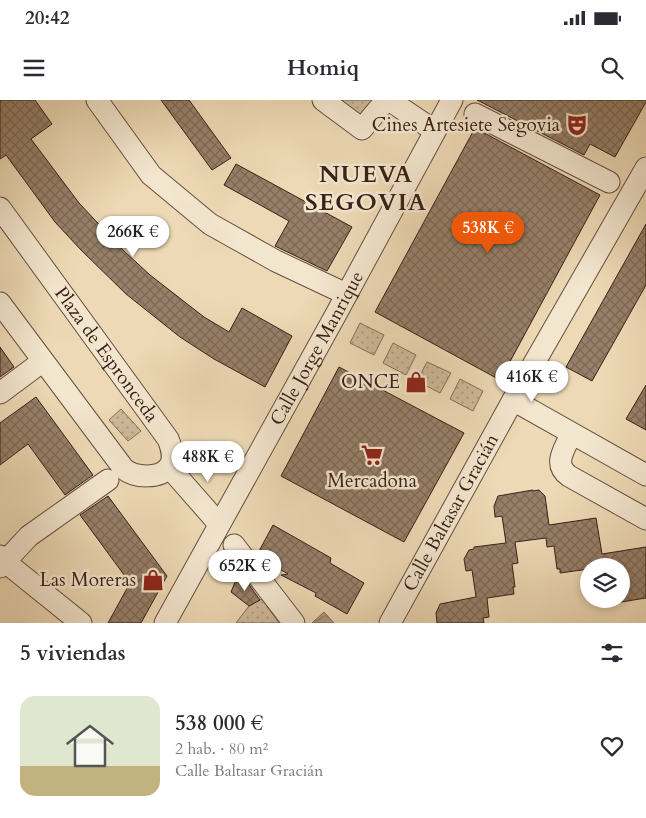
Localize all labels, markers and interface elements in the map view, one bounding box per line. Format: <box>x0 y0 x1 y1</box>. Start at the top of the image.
text: 20:42 <box>25 5 69 31</box>
text: Homiq <box>287 53 359 83</box>
icon: menu <box>20 54 48 82</box>
icon: search <box>598 54 626 82</box>
place label: Cines Artesiete Segovia <box>372 112 560 138</box>
theatre icon: Cines Artesiete Segovia <box>564 112 590 138</box>
district label: NUEVA SEGOVIA <box>305 158 427 219</box>
pin: 538K € <box>447 212 529 254</box>
pin: 266K € <box>92 216 174 258</box>
text: 538K € <box>462 217 514 239</box>
text: 266K € <box>107 221 159 243</box>
street label: Calle Jorge Manrique <box>264 266 370 430</box>
street label: Plaza de Espronceda <box>48 281 165 428</box>
pin: 416K € <box>491 360 573 403</box>
text: 416K € <box>506 366 558 388</box>
place label: ONCE <box>341 369 400 395</box>
shop icon: ONCE <box>403 369 429 395</box>
street label: Calle Baltasar Gracián <box>397 429 505 596</box>
pin: 488K € <box>167 440 249 483</box>
supermarket icon: Mercadona <box>359 442 385 468</box>
text: 488K € <box>182 446 234 468</box>
place label: Mercadona <box>327 468 417 494</box>
pin: 652K € <box>204 550 286 592</box>
text: 652K € <box>219 555 271 577</box>
map controls <box>580 558 630 608</box>
button: layers <box>580 558 630 608</box>
place label: Las Moreras <box>40 567 136 593</box>
shop icon: Las Moreras <box>140 567 166 593</box>
text: 5 viviendas <box>20 639 126 668</box>
icon: filters <box>598 639 626 667</box>
text: 538 000 € <box>175 709 263 738</box>
icon: home <box>60 716 120 776</box>
icon: heart <box>598 732 626 760</box>
text: 2 hab. · 80 m² <box>175 738 268 760</box>
text: Calle Baltasar Gracián <box>175 760 323 782</box>

